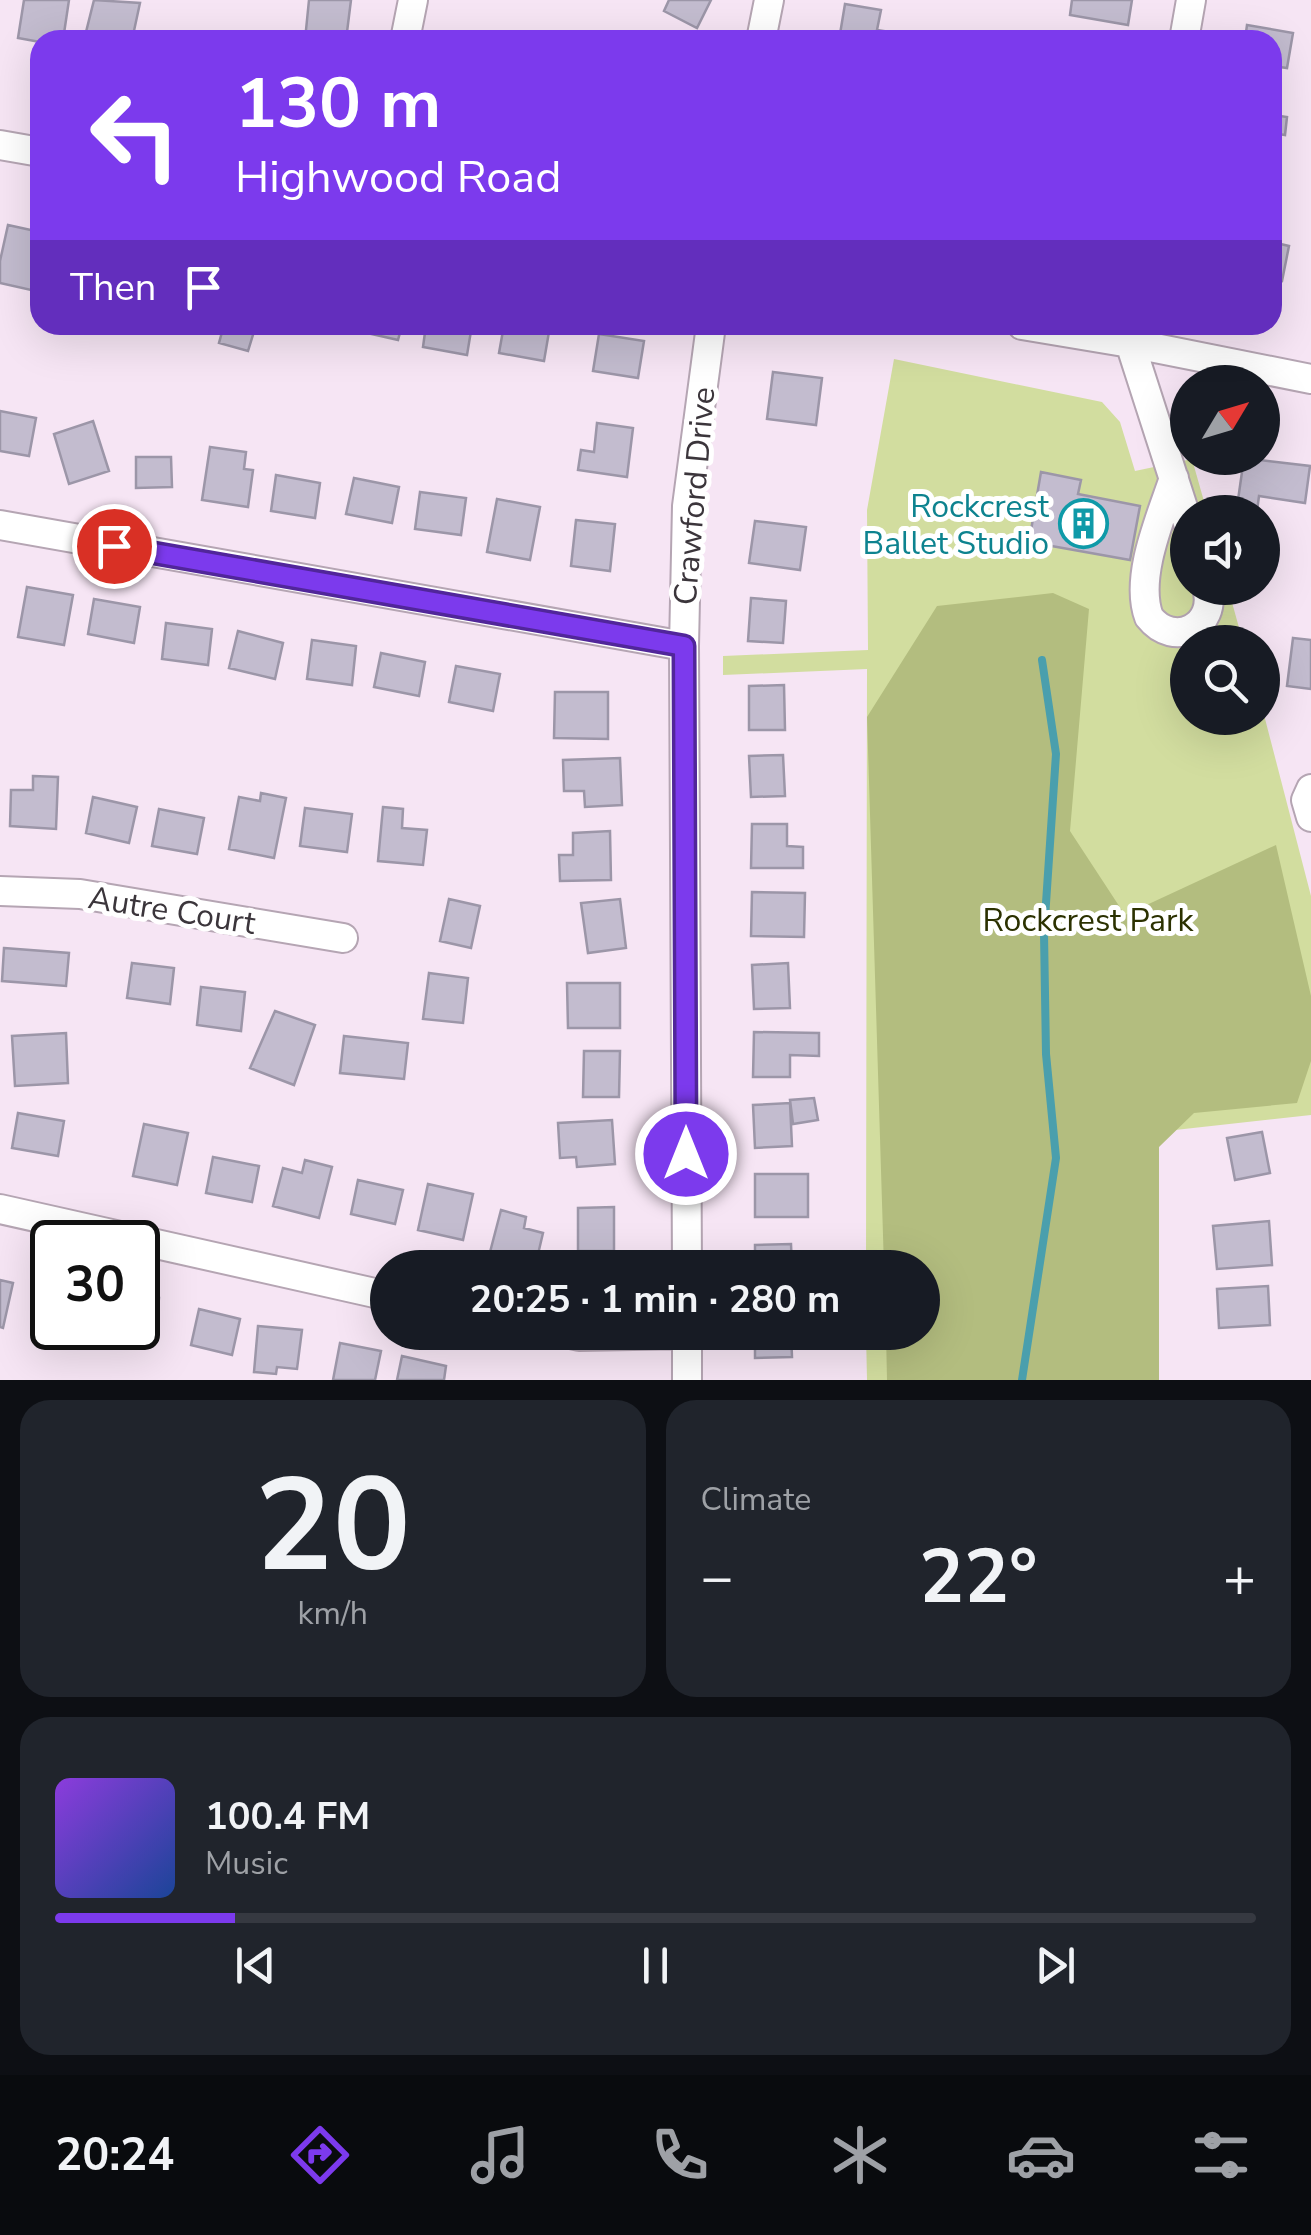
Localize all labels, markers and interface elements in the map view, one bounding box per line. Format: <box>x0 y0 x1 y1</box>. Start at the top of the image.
text: 130 m <box>235 56 441 152</box>
icon: left <box>70 70 200 200</box>
text: Highwood Road <box>235 147 561 208</box>
icon: arrive <box>176 260 231 315</box>
text: Then <box>70 262 156 313</box>
north arrow <box>1170 365 1280 475</box>
map controls <box>1170 365 1280 735</box>
street label: Crawford Drive <box>664 385 725 607</box>
place label: Rockcrest Ballet Studio <box>863 485 1050 565</box>
button: sound <box>1170 495 1280 605</box>
building icon: Rockcrest Ballet Studio <box>1058 498 1110 550</box>
pin <box>72 504 157 589</box>
icon: arrive <box>87 519 142 574</box>
button: search <box>1170 625 1280 735</box>
street label: Autre Court <box>85 876 259 945</box>
park label: Rockcrest Park <box>983 899 1194 942</box>
position arrow <box>634 1102 738 1206</box>
speed limit sign: 30 <box>30 1220 160 1350</box>
text: 20:25 · 1 min · 280 m <box>470 1274 840 1325</box>
text: 20 <box>255 1438 411 1615</box>
text: Climate <box>701 1478 811 1521</box>
text: 22° <box>919 1526 1037 1628</box>
text: − <box>701 1540 734 1615</box>
text: + <box>1223 1540 1256 1615</box>
text: km/h <box>297 1592 368 1635</box>
text: 100.4 FM <box>205 1791 370 1842</box>
text: Music <box>205 1842 288 1885</box>
icon: previous <box>228 1938 283 1993</box>
icon: pause <box>628 1938 683 1993</box>
icon: next <box>1028 1938 1083 1993</box>
icon: directions <box>285 2120 355 2190</box>
icon: music <box>465 2120 535 2190</box>
icon: phone <box>645 2120 715 2190</box>
icon: climate <box>825 2120 895 2190</box>
icon: car <box>1006 2120 1076 2190</box>
icon: filters <box>1186 2120 1256 2190</box>
text: 20:24 <box>55 2125 174 2186</box>

